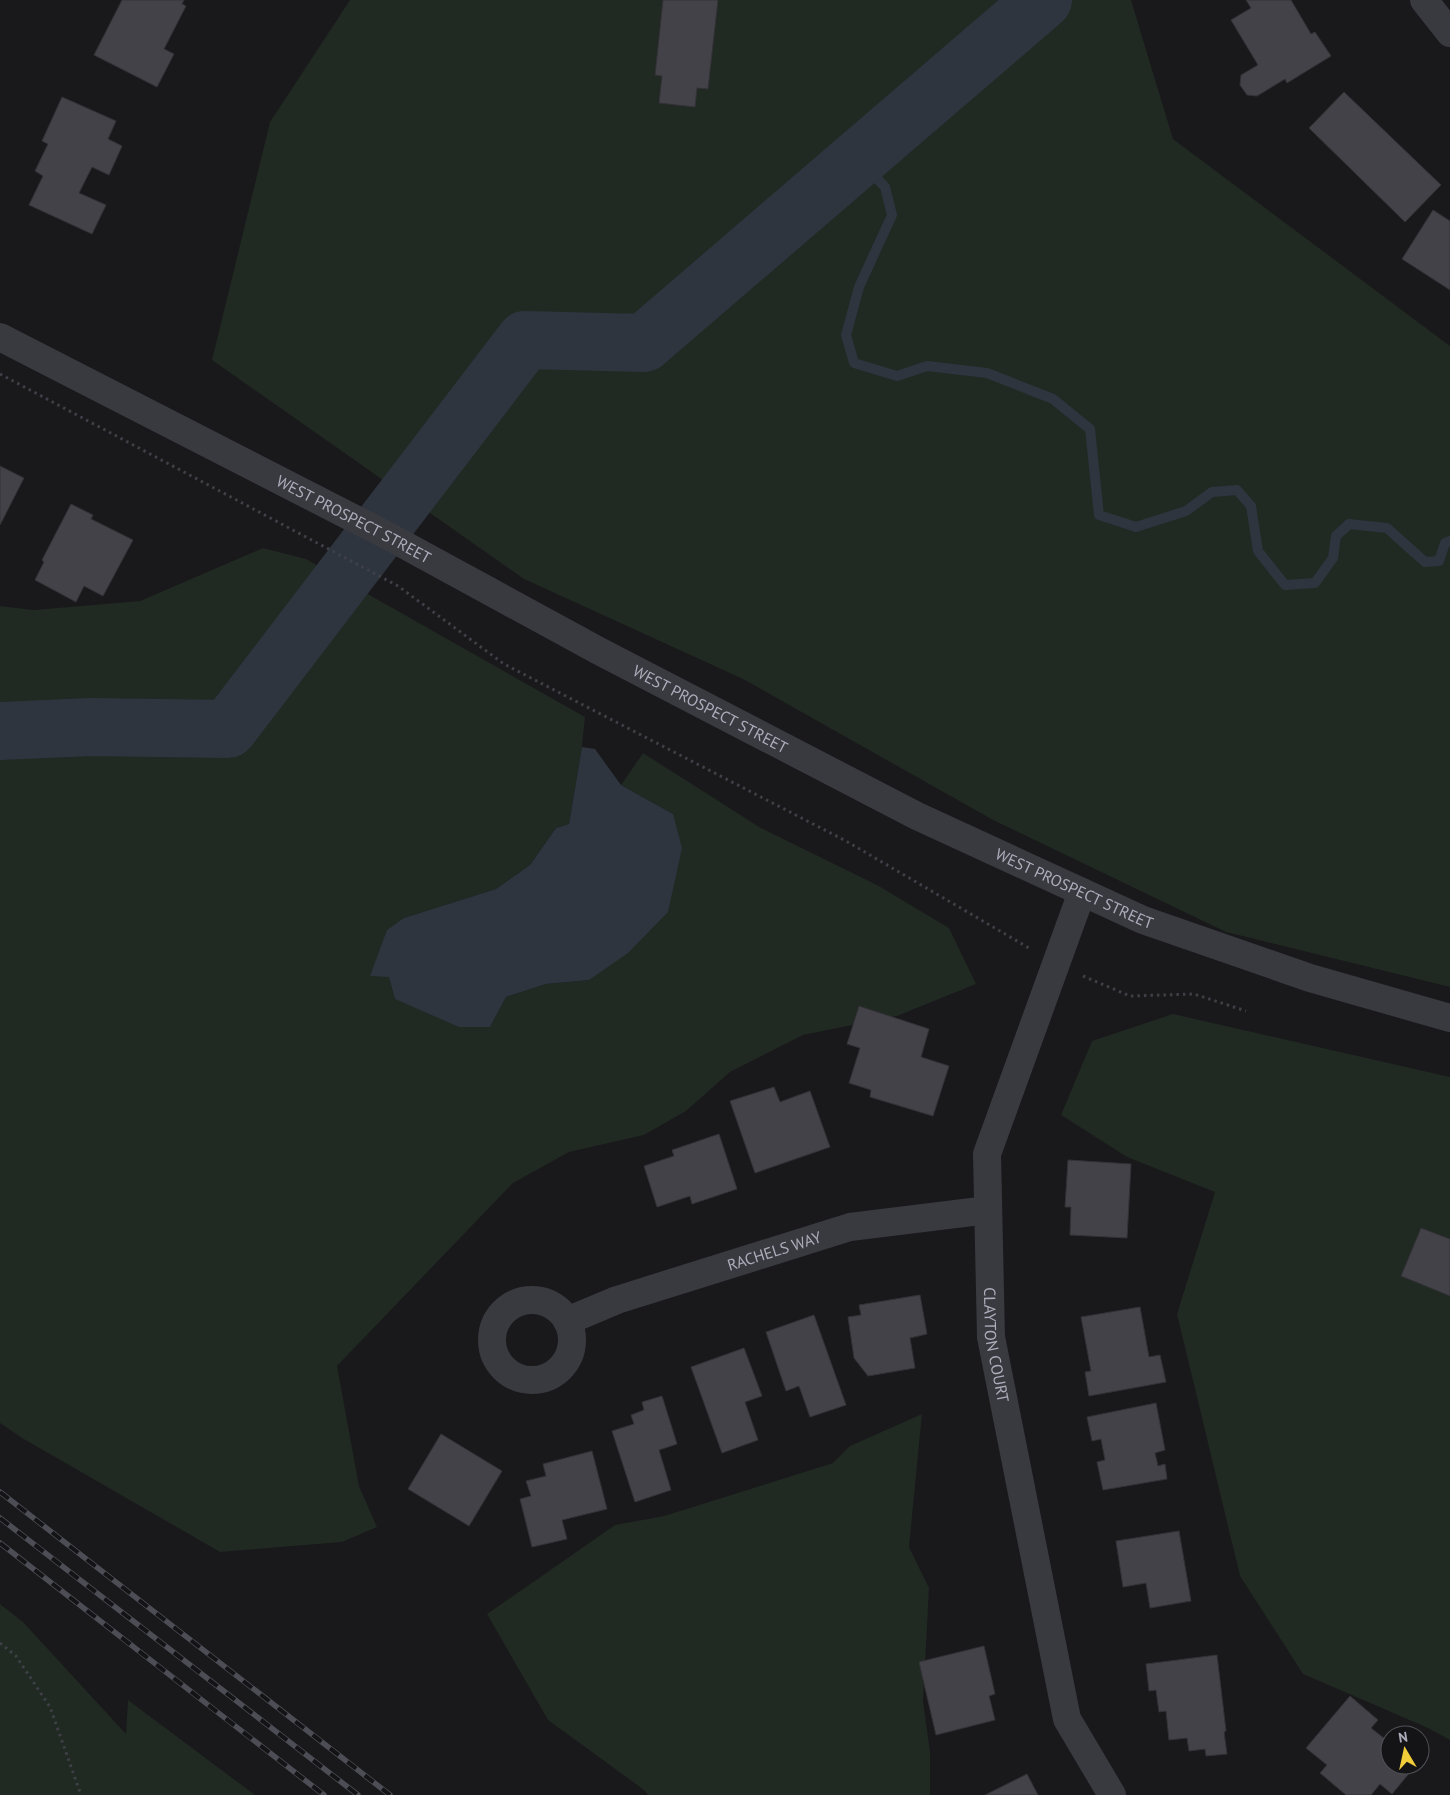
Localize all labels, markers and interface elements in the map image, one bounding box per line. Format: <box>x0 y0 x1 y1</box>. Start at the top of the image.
street label: WEST PROSPECT STREET <box>273 471 435 568</box>
street label: WEST PROSPECT STREET <box>630 660 791 757</box>
street label: WEST PROSPECT STREET <box>992 843 1156 933</box>
street label: RACHELS WAY <box>725 1227 824 1275</box>
street label: CLAYTON COURT <box>980 1287 1014 1404</box>
north arrow <box>1380 1725 1430 1775</box>
text: N <box>1397 1728 1409 1747</box>

